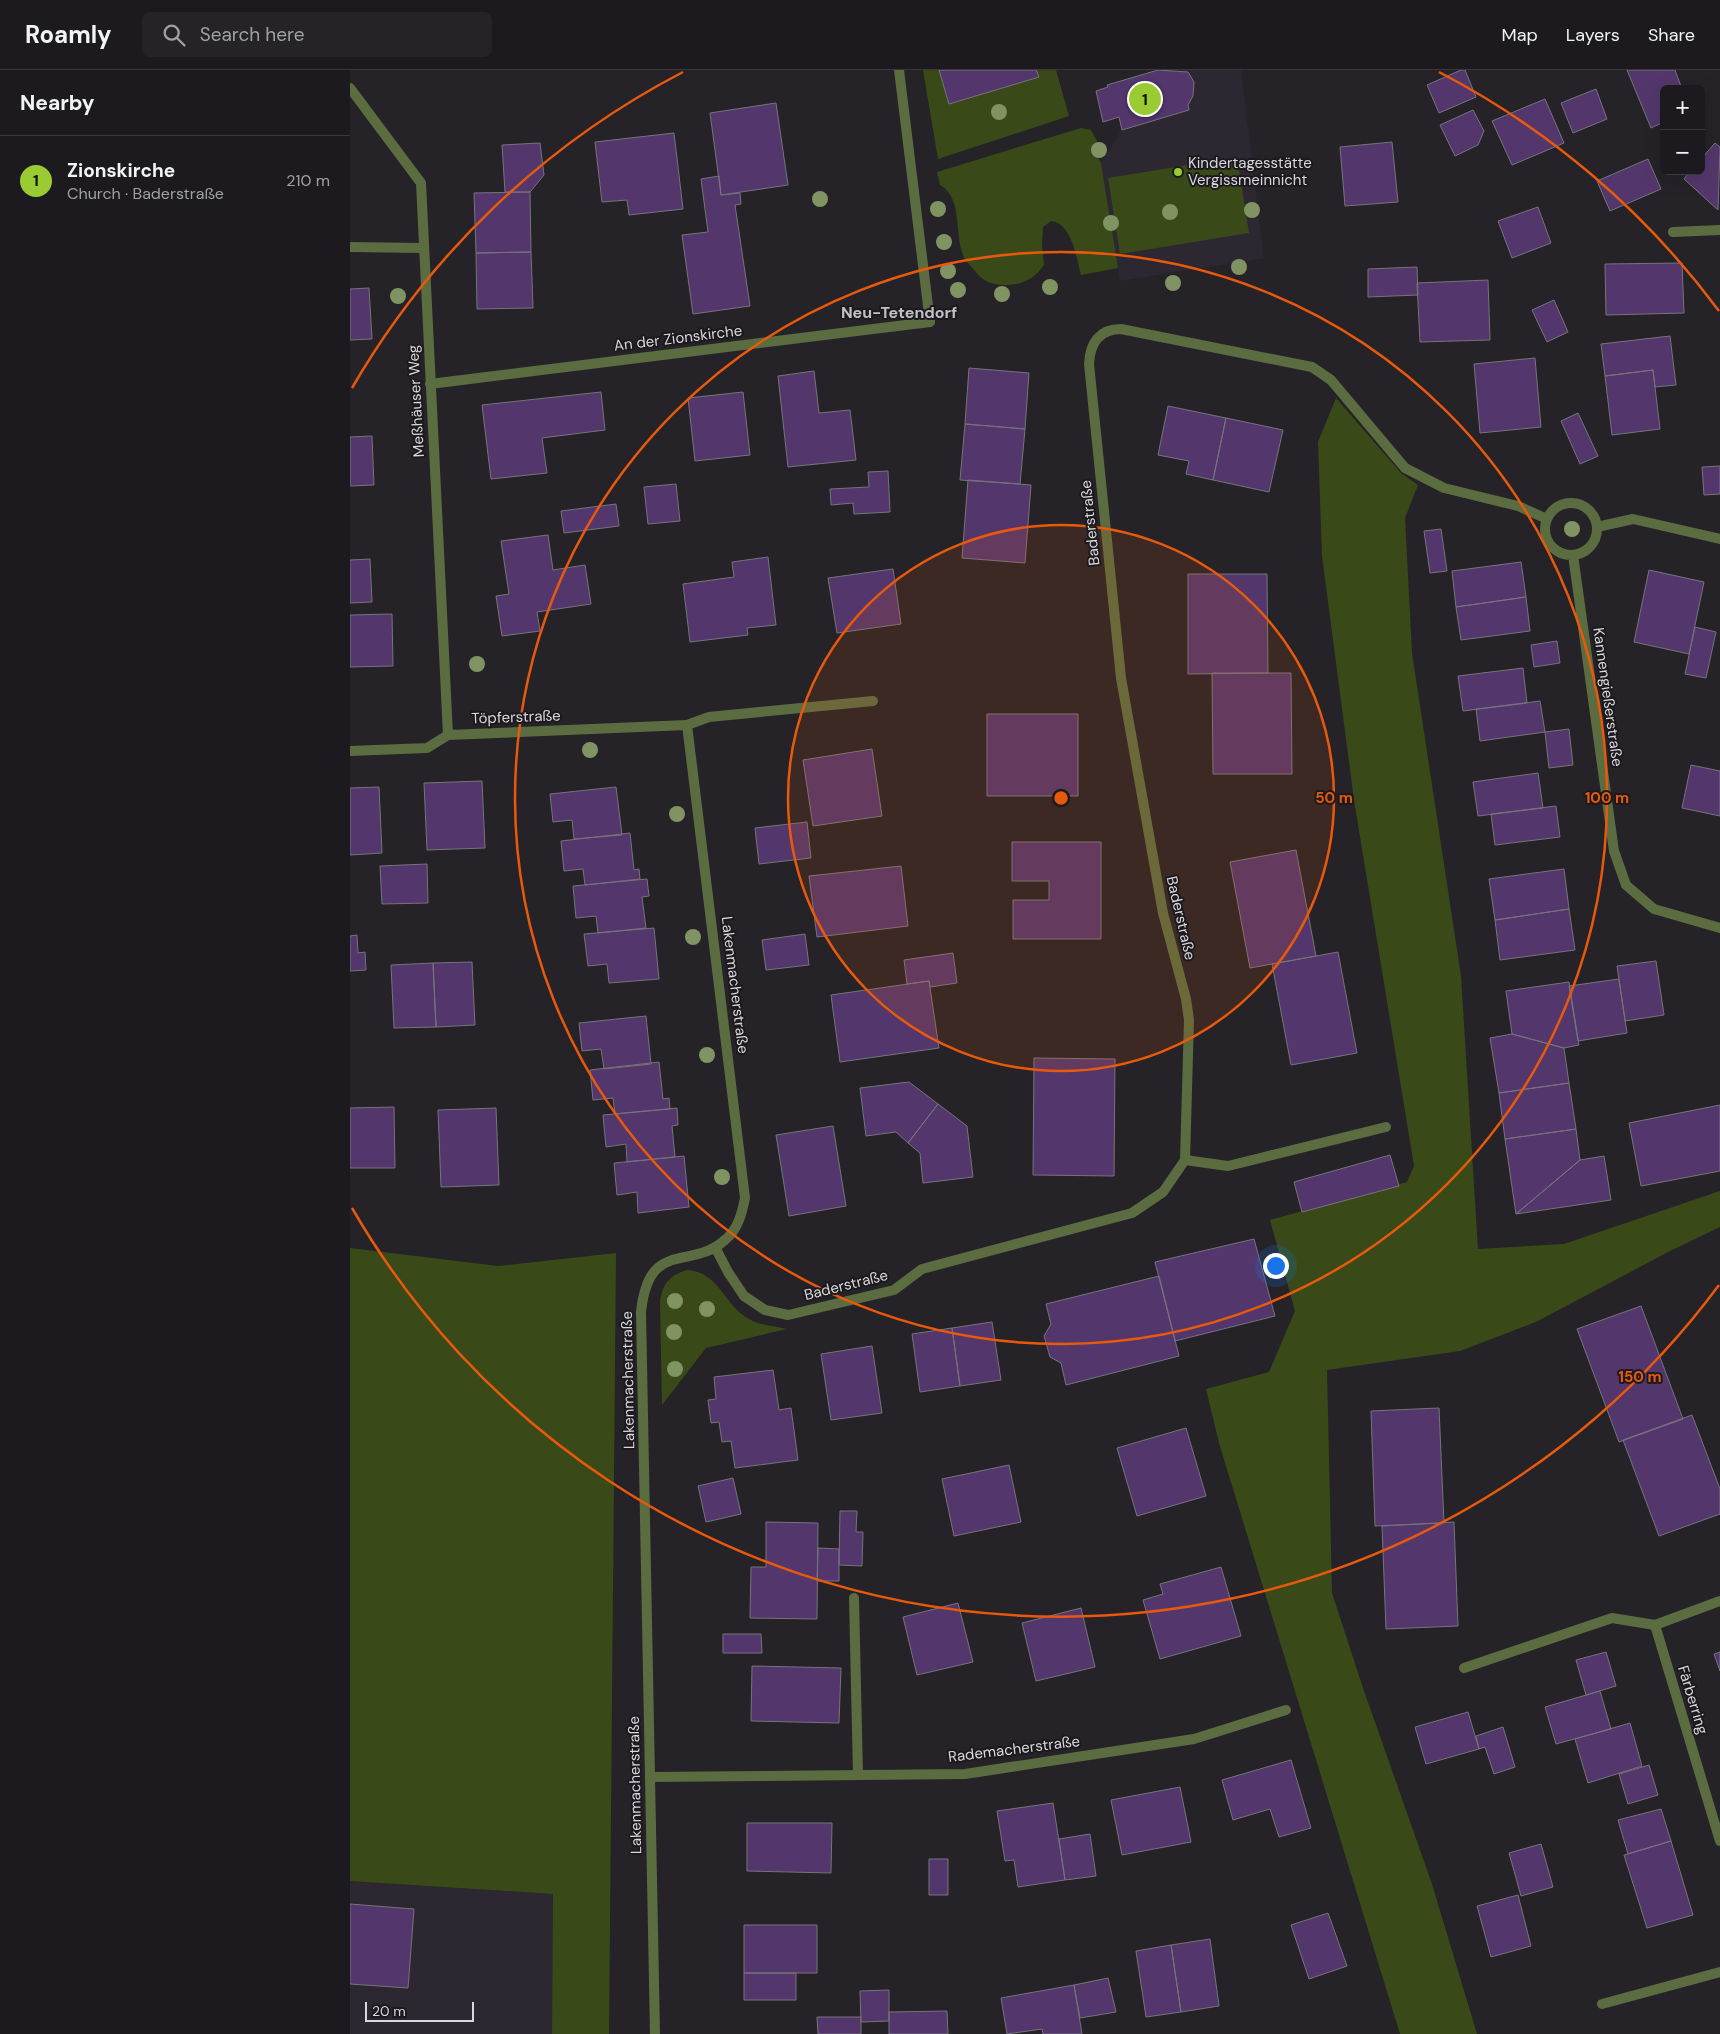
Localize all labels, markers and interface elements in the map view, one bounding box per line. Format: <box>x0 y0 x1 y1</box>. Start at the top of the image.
search box <box>142 12 492 57</box>
text: Roamly <box>25 19 112 50</box>
icon: search <box>160 21 188 49</box>
text: Search here <box>200 22 304 47</box>
text: Map <box>1502 23 1538 47</box>
text: Layers <box>1566 23 1620 47</box>
text: Share <box>1648 23 1695 47</box>
pin: 1 <box>1129 80 1161 118</box>
map controls <box>1660 85 1705 175</box>
button: + <box>1660 85 1705 130</box>
text: Nearby <box>20 89 94 117</box>
button: − <box>1660 130 1705 175</box>
place label: Kindertagesstätte Vergissmeinnicht <box>1188 153 1312 190</box>
text: Zionskirche <box>67 158 175 183</box>
marker: Kindertagesstätte Vergissmeinnicht <box>1172 166 1184 178</box>
text: 1 <box>33 170 39 191</box>
text: 210 m <box>286 170 330 191</box>
text: Church · Baderstraße <box>67 183 224 204</box>
district label: Neu-Tetendorf <box>841 302 957 323</box>
street label: An der Zionskirche <box>613 320 743 356</box>
street label: Meßhäuser Weg <box>403 344 429 458</box>
street label: Baderstraße <box>1076 479 1104 567</box>
street label: Kannengießerstraße <box>1588 626 1628 768</box>
street label: Töpferstraße <box>471 705 561 729</box>
text: 50 m <box>1315 788 1353 808</box>
text: 100 m <box>1585 788 1629 808</box>
centre of rings <box>1052 789 1070 807</box>
street label: Baderstraße <box>1162 874 1200 962</box>
street label: Lakenmacherstraße <box>717 915 753 1055</box>
your location <box>1263 1253 1289 1279</box>
street label: Baderstraße <box>802 1265 890 1305</box>
street label: Lakenmacherstraße <box>617 1311 639 1449</box>
text: 150 m <box>1619 1367 1662 1387</box>
street label: Färberring <box>1673 1663 1713 1737</box>
street label: Lakenmacherstraße <box>624 1716 646 1854</box>
street label: Rademacherstraße <box>947 1731 1081 1767</box>
scale bar <box>365 1999 474 2022</box>
text: 20 m <box>372 2002 406 2020</box>

